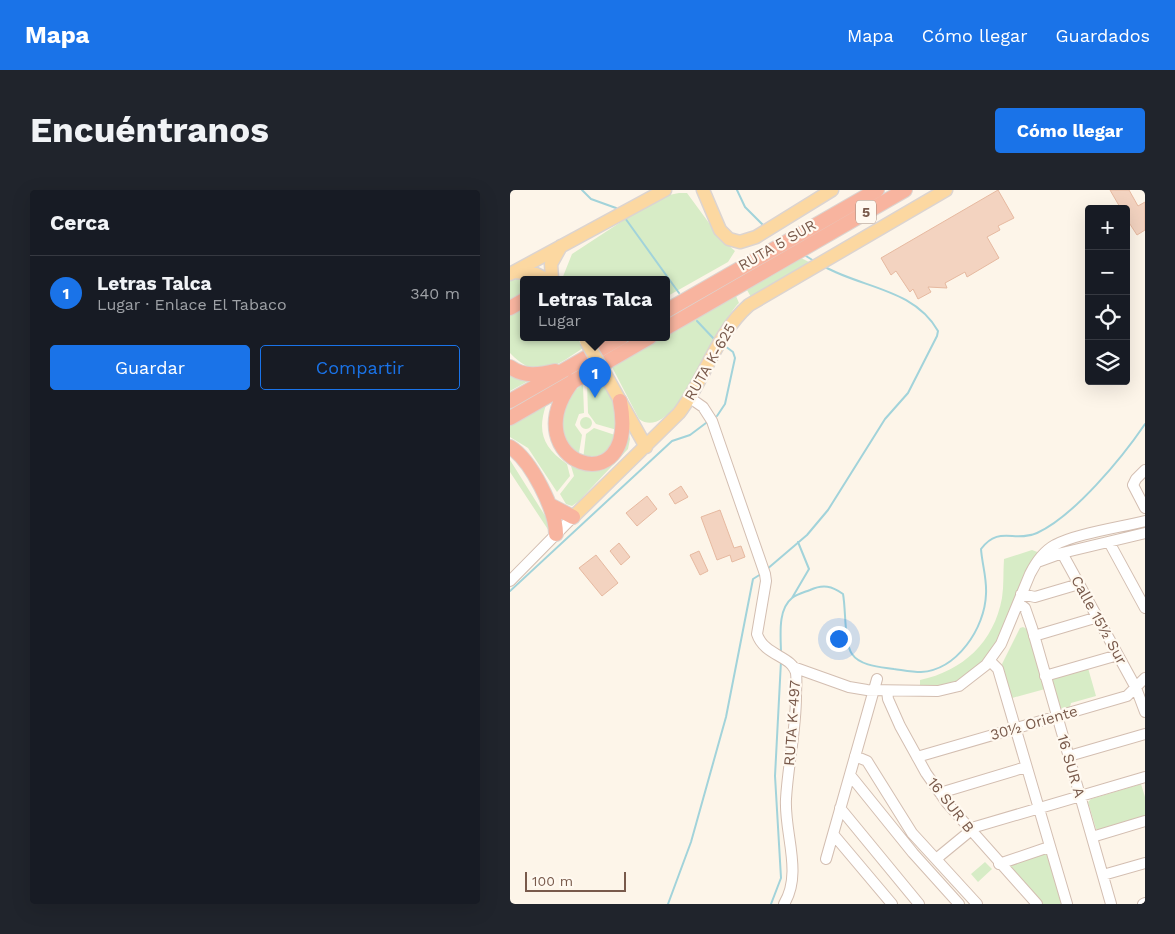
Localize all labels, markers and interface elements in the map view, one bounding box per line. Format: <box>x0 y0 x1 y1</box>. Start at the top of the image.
text: Mapa <box>25 21 90 49</box>
text: Mapa <box>847 25 894 46</box>
text: Cómo llegar <box>922 25 1028 46</box>
text: Guardados <box>1056 25 1150 46</box>
button: Cómo llegar <box>995 108 1145 153</box>
text: Encuéntranos <box>30 109 269 151</box>
road number: 5 <box>856 201 876 224</box>
map controls <box>1085 205 1130 385</box>
button: + <box>1085 205 1130 250</box>
text: Cerca <box>50 210 109 235</box>
street label: RUTA 5 SUR <box>735 216 819 274</box>
button: − <box>1085 250 1130 295</box>
text: Letras Talca <box>97 272 212 295</box>
popup <box>520 276 670 341</box>
text: 1 <box>63 284 69 303</box>
text: 340 m <box>410 284 460 303</box>
text: Letras Talca <box>538 288 652 311</box>
text: Lugar · Enlace El Tabaco <box>97 295 287 314</box>
button: locate <box>1085 295 1130 340</box>
text: Lugar <box>538 311 581 330</box>
street label: RUTA K-625 <box>681 320 739 404</box>
button: layers <box>1085 340 1130 385</box>
button: Guardar <box>50 345 250 390</box>
button: Compartir <box>260 345 460 390</box>
pin: 1 <box>579 357 611 398</box>
street label: Calle 15½ Sur <box>1067 572 1131 668</box>
your location <box>826 626 852 652</box>
street label: RUTA K-497 <box>780 680 804 766</box>
street label: 30½ Oriente <box>988 702 1080 744</box>
street label: 16 SUR A <box>1053 732 1089 800</box>
street label: 16 SUR B <box>924 774 978 836</box>
scale bar <box>525 869 626 892</box>
text: 100 m <box>532 873 573 889</box>

